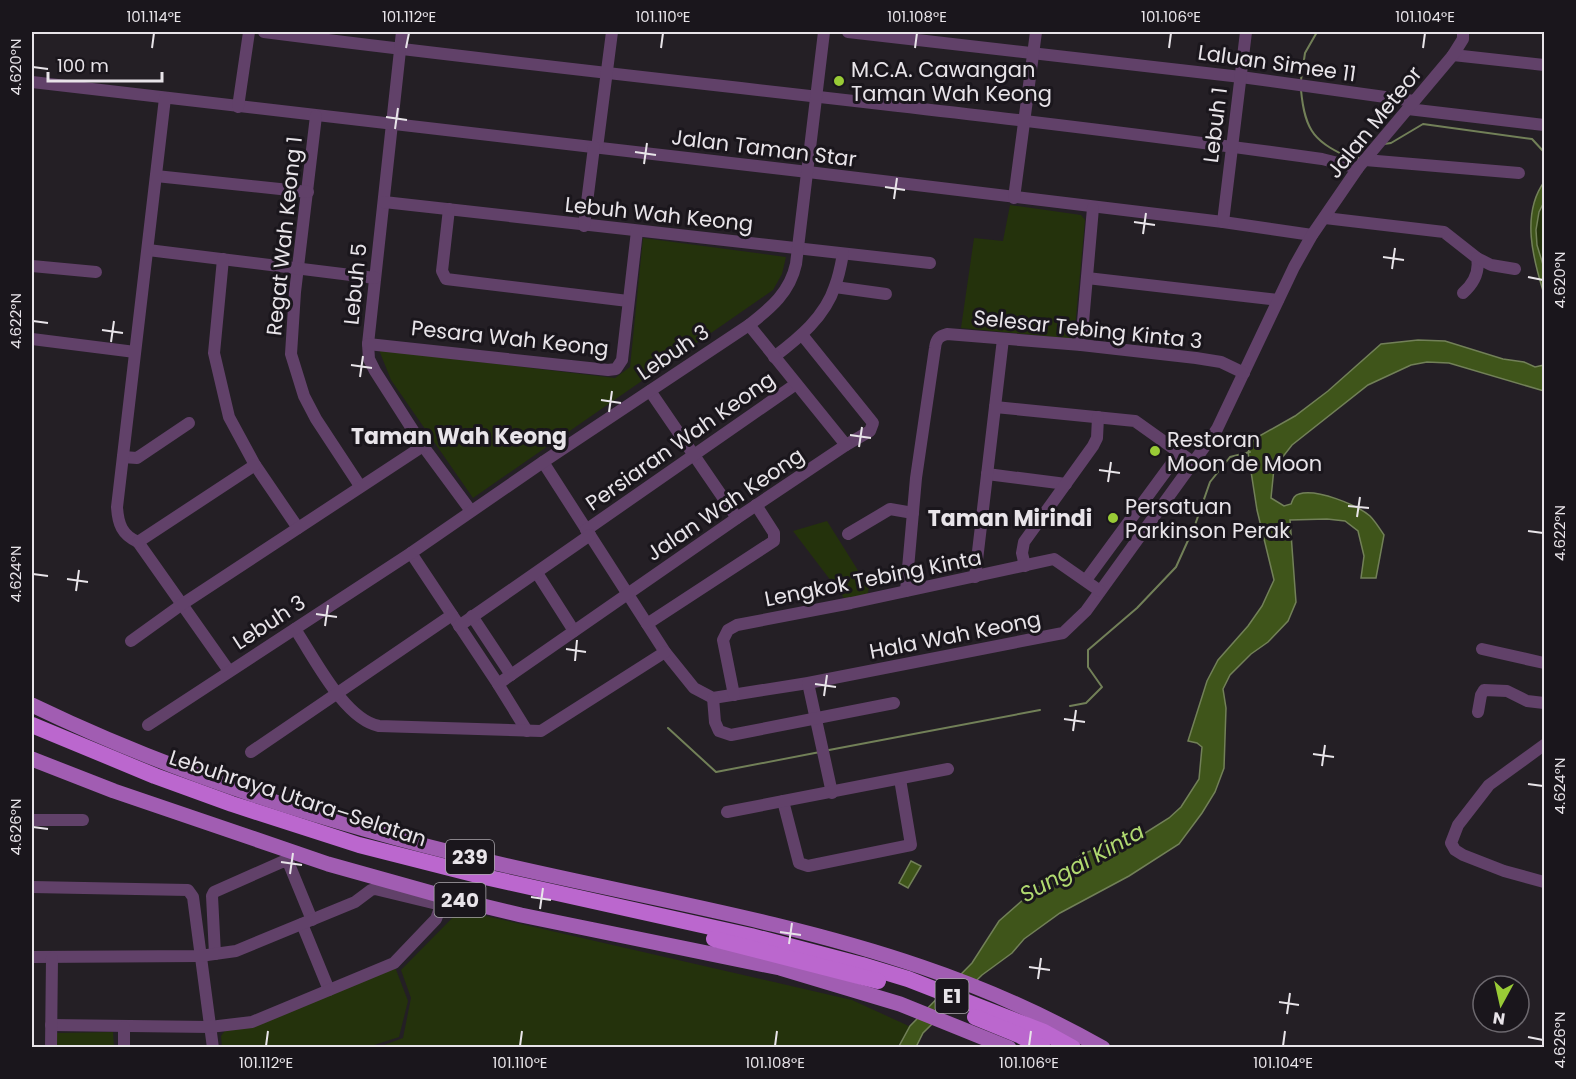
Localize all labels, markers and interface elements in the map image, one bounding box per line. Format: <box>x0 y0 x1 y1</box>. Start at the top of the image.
text: 101.114°E <box>126 6 182 27</box>
text: 101.112°E <box>382 6 436 27</box>
text: 101.110°E <box>635 6 691 27</box>
text: 101.108°E <box>887 6 947 27</box>
text: 101.106°E <box>1141 6 1201 27</box>
text: 101.104°E <box>1395 6 1455 27</box>
street label: Laluan Simee 11 <box>1196 38 1358 88</box>
text: 4.620°N <box>5 39 26 95</box>
scale bar <box>48 45 162 83</box>
text: 100 m <box>57 53 109 78</box>
place label: M.C.A. Cawangan Taman Wah Keong <box>851 55 1052 108</box>
street label: Jalan Meteor <box>1320 60 1428 184</box>
marker: M.C.A. Cawangan Taman Wah Keong <box>832 74 846 88</box>
street label: Lebuh 1 <box>1196 86 1234 164</box>
street label: Jalan Taman Star <box>670 122 858 174</box>
street label: Regat Wah Keong 1 <box>259 135 309 337</box>
street label: Lebuh Wah Keong <box>563 190 755 238</box>
street label: Lebuh 5 <box>336 242 374 326</box>
text: 4.620°N <box>1549 252 1570 308</box>
text: 4.622°N <box>5 293 26 349</box>
street label: Selesar Tebing Kinta 3 <box>972 303 1204 355</box>
street label: Pesara Wah Keong <box>410 313 610 363</box>
street label: Lebuh 3 <box>631 317 715 387</box>
street label: Persiaran Wah Keong <box>580 365 780 517</box>
district label: Taman Wah Keong <box>351 421 567 452</box>
place label: Restoran Moon de Moon <box>1167 425 1322 478</box>
street label: Jalan Wah Keong <box>641 440 809 568</box>
marker: Restoran Moon de Moon <box>1148 444 1162 458</box>
place label: Persatuan Parkinson Perak <box>1125 492 1290 545</box>
district label: Taman Mirindi <box>928 503 1092 534</box>
text: 4.622°N <box>1549 505 1570 561</box>
marker: Persatuan Parkinson Perak <box>1106 511 1120 525</box>
street label: Lengkok Tebing Kinta <box>762 543 984 613</box>
text: 4.624°N <box>5 546 26 602</box>
street label: Lebuh 3 <box>227 588 311 656</box>
street label: Hala Wah Keong <box>867 604 1043 666</box>
street label: Lebuhraya Utara–Selatan <box>166 743 430 853</box>
text: 4.624°N <box>1549 758 1570 814</box>
text: 4.626°N <box>5 799 26 855</box>
water label: Sungai Kinta <box>1014 816 1150 910</box>
road number: 239 <box>446 840 494 874</box>
road number: 240 <box>434 883 486 917</box>
north arrow <box>1471 974 1531 1034</box>
road number: E1 <box>936 979 968 1013</box>
text: N <box>1491 1006 1507 1031</box>
text: 4.626°N <box>1549 1012 1570 1068</box>
text: 101.112°E <box>239 1052 293 1073</box>
text: 101.110°E <box>492 1052 548 1073</box>
text: 101.108°E <box>745 1052 805 1073</box>
text: 101.106°E <box>999 1052 1059 1073</box>
text: 101.104°E <box>1253 1052 1313 1073</box>

